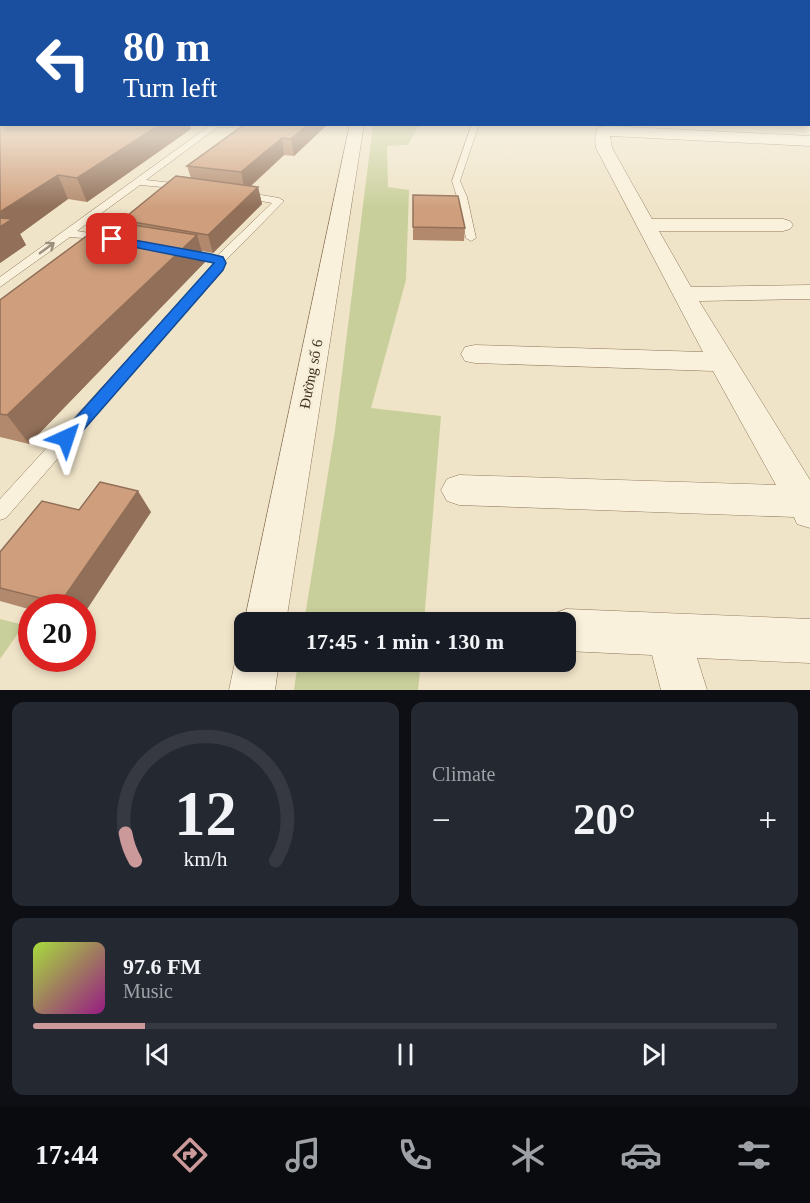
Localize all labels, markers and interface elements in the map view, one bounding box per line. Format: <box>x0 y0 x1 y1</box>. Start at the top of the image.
icon: left <box>24 24 102 102</box>
text: 80 m <box>123 24 211 70</box>
text: Turn left <box>123 73 217 103</box>
pin <box>86 213 137 264</box>
icon: arrive <box>95 222 128 255</box>
one-way arrow <box>39 242 55 254</box>
street label: Đường số 6 <box>296 338 326 410</box>
position arrow <box>34 406 98 470</box>
speed limit sign: 20 <box>18 594 96 672</box>
text: 17:45 · 1 min · 130 m <box>306 629 504 654</box>
text: Climate <box>432 763 495 785</box>
text: 12 <box>174 779 237 848</box>
text: 20° <box>573 794 636 844</box>
text: − <box>432 802 451 838</box>
text: + <box>758 802 777 838</box>
text: km/h <box>183 847 228 871</box>
text: 97.6 FM <box>123 954 201 979</box>
text: Music <box>123 980 173 1002</box>
icon: previous <box>141 1038 174 1071</box>
icon: pause <box>389 1038 422 1071</box>
icon: next <box>637 1038 670 1071</box>
icon: directions <box>169 1134 211 1176</box>
icon: music <box>282 1134 324 1176</box>
icon: phone <box>394 1134 436 1176</box>
icon: climate <box>507 1134 549 1176</box>
icon: car <box>620 1134 662 1176</box>
icon: filters <box>733 1134 775 1176</box>
text: 17:44 <box>35 1140 98 1170</box>

